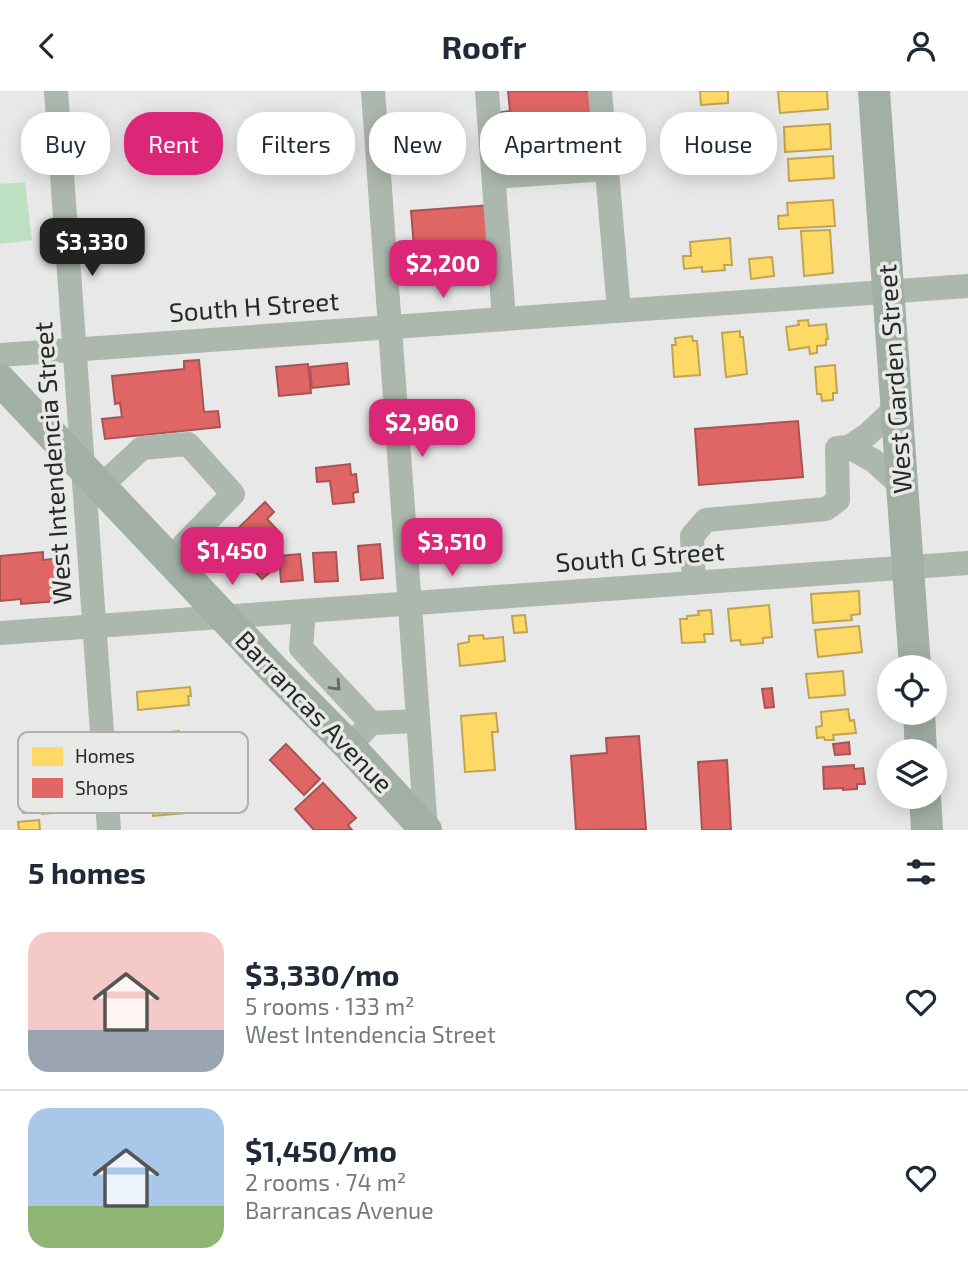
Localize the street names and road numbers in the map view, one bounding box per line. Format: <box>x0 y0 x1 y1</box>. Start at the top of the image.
street label: West Garden Street <box>870 263 917 495</box>
street label: South H Street <box>168 284 340 327</box>
street label: West Intendencia Street <box>26 321 77 606</box>
street label: South G Street <box>554 534 726 577</box>
street label: Barrancas Avenue <box>230 624 400 798</box>

